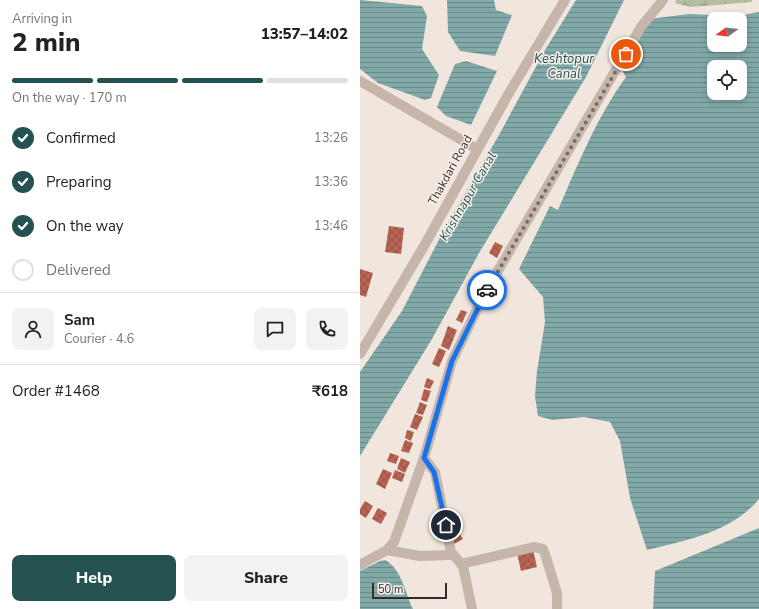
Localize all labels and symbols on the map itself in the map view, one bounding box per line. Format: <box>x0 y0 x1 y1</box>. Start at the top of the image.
north arrow <box>707 12 747 52</box>
pin <box>609 37 643 71</box>
water label: Keshtopur Canal <box>534 50 594 83</box>
street label: Thakdari Road <box>424 132 476 208</box>
water label: Krishnapur Canal <box>435 149 501 244</box>
courier <box>467 270 507 310</box>
pin <box>429 508 463 542</box>
scale bar <box>372 581 447 600</box>

